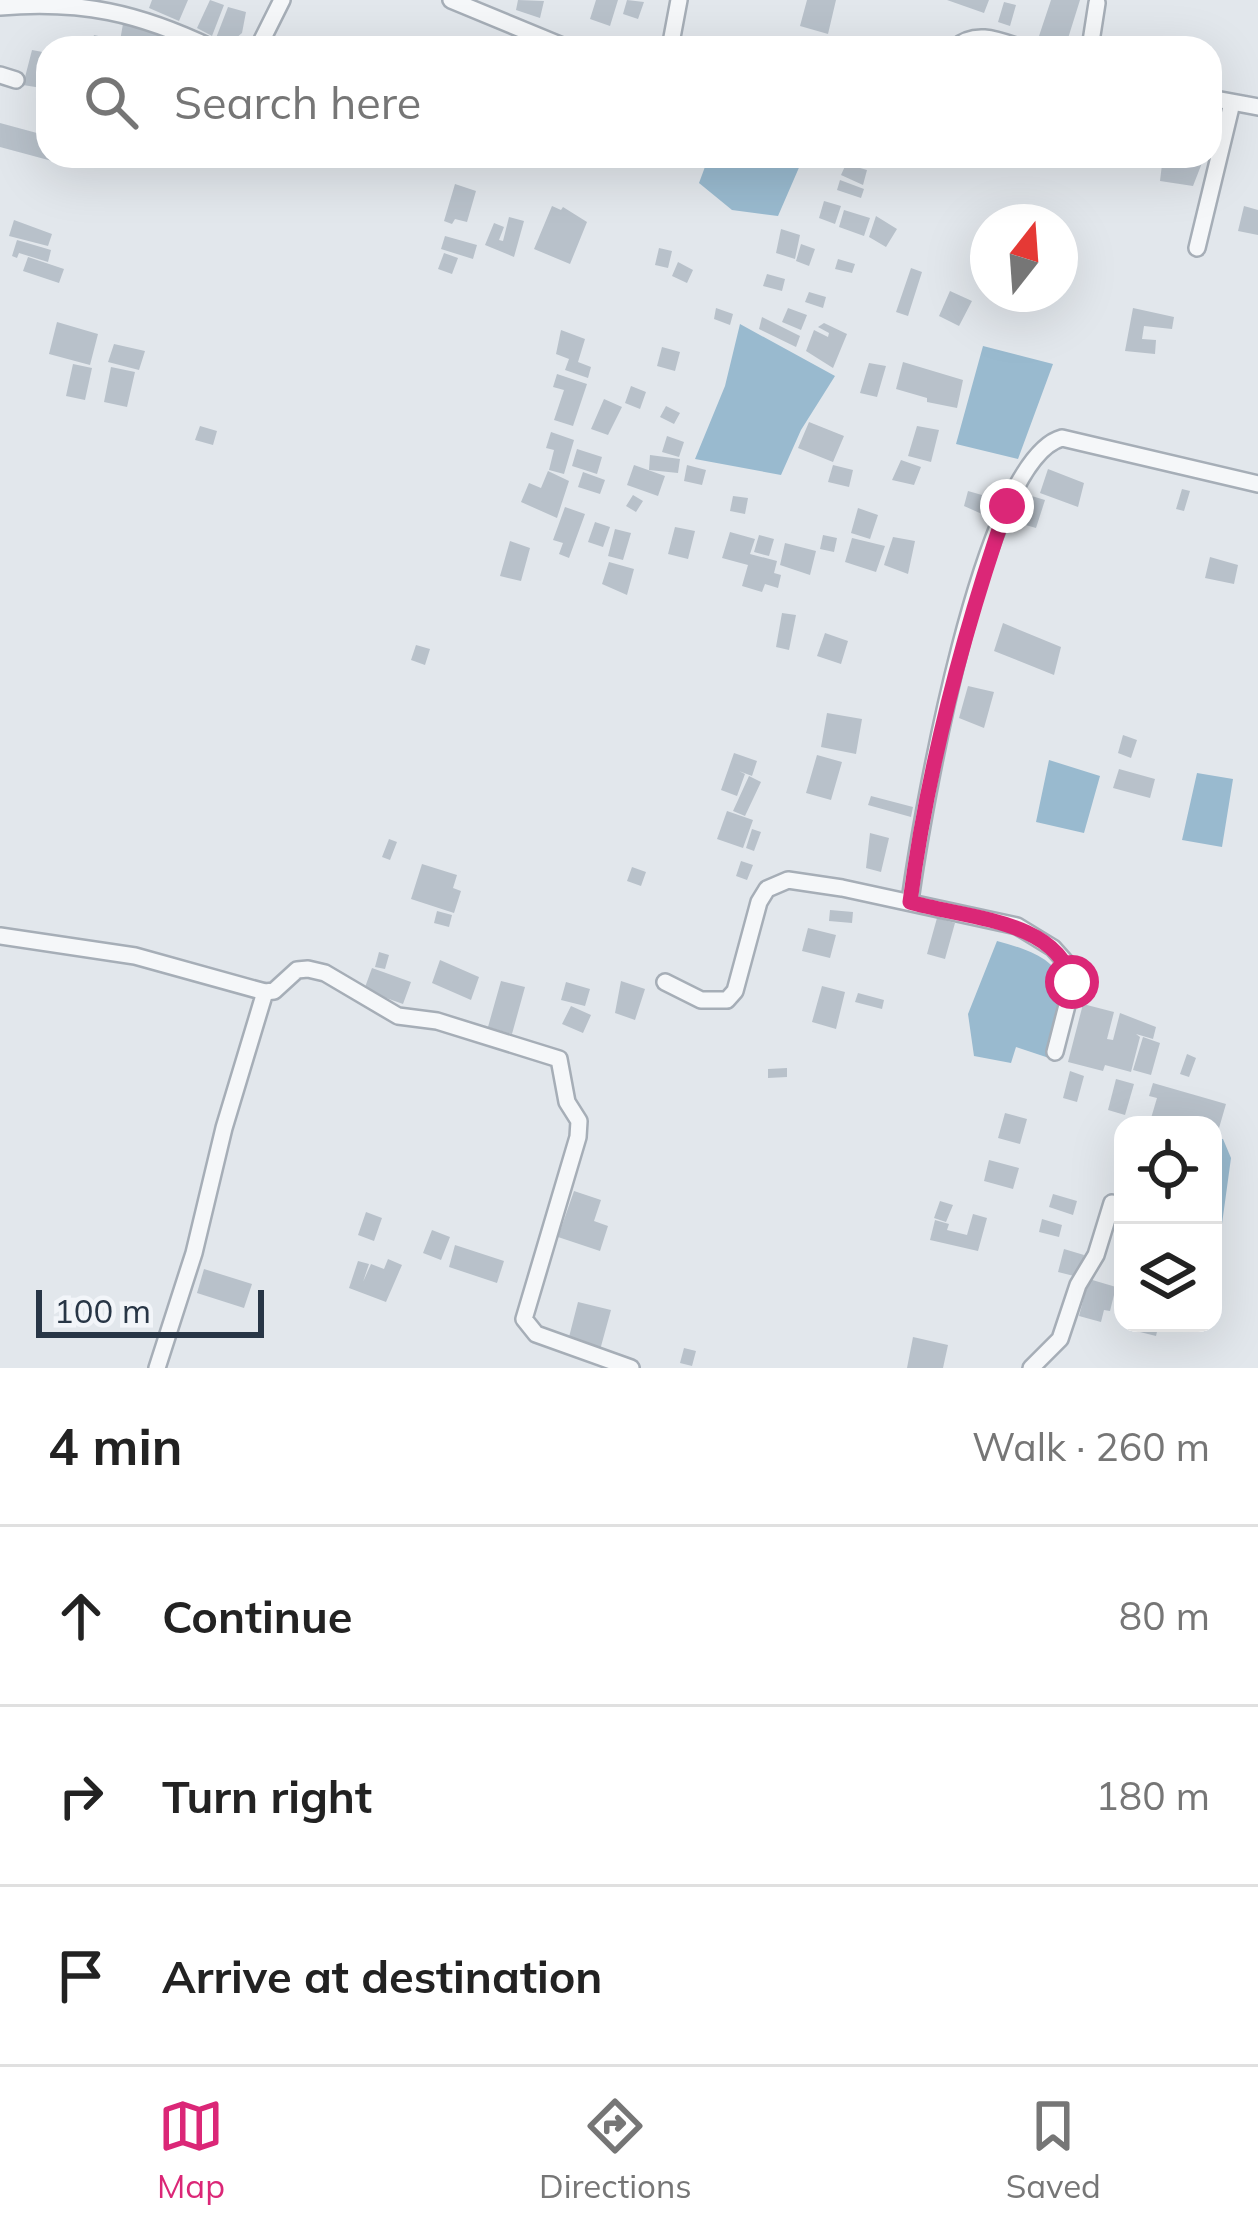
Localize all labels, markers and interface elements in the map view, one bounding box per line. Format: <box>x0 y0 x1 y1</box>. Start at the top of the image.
search box <box>36 36 1222 168</box>
icon: search <box>78 69 144 135</box>
text: Search here <box>174 74 421 130</box>
north arrow <box>970 204 1078 312</box>
route end <box>980 479 1034 533</box>
route start <box>1045 955 1099 1009</box>
map controls <box>1114 1116 1222 1332</box>
button: locate <box>1114 1116 1222 1224</box>
button: layers <box>1114 1224 1222 1332</box>
scale bar <box>36 1284 264 1337</box>
text: 100 m <box>54 1290 151 1331</box>
text: 4 min <box>48 1414 183 1478</box>
text: Walk · 260 m <box>972 1422 1210 1471</box>
icon: ahead <box>48 1583 114 1649</box>
text: Continue <box>162 1588 352 1644</box>
text: 80 m <box>1119 1591 1210 1640</box>
icon: right <box>48 1763 114 1829</box>
text: Turn right <box>162 1768 372 1824</box>
text: 180 m <box>1095 1771 1210 1820</box>
icon: arrive <box>48 1943 114 2009</box>
text: Arrive at destination <box>162 1948 602 2004</box>
tab: Map <box>157 2093 225 2206</box>
tab: Directions <box>539 2093 692 2206</box>
tab: Saved <box>1006 2093 1101 2206</box>

